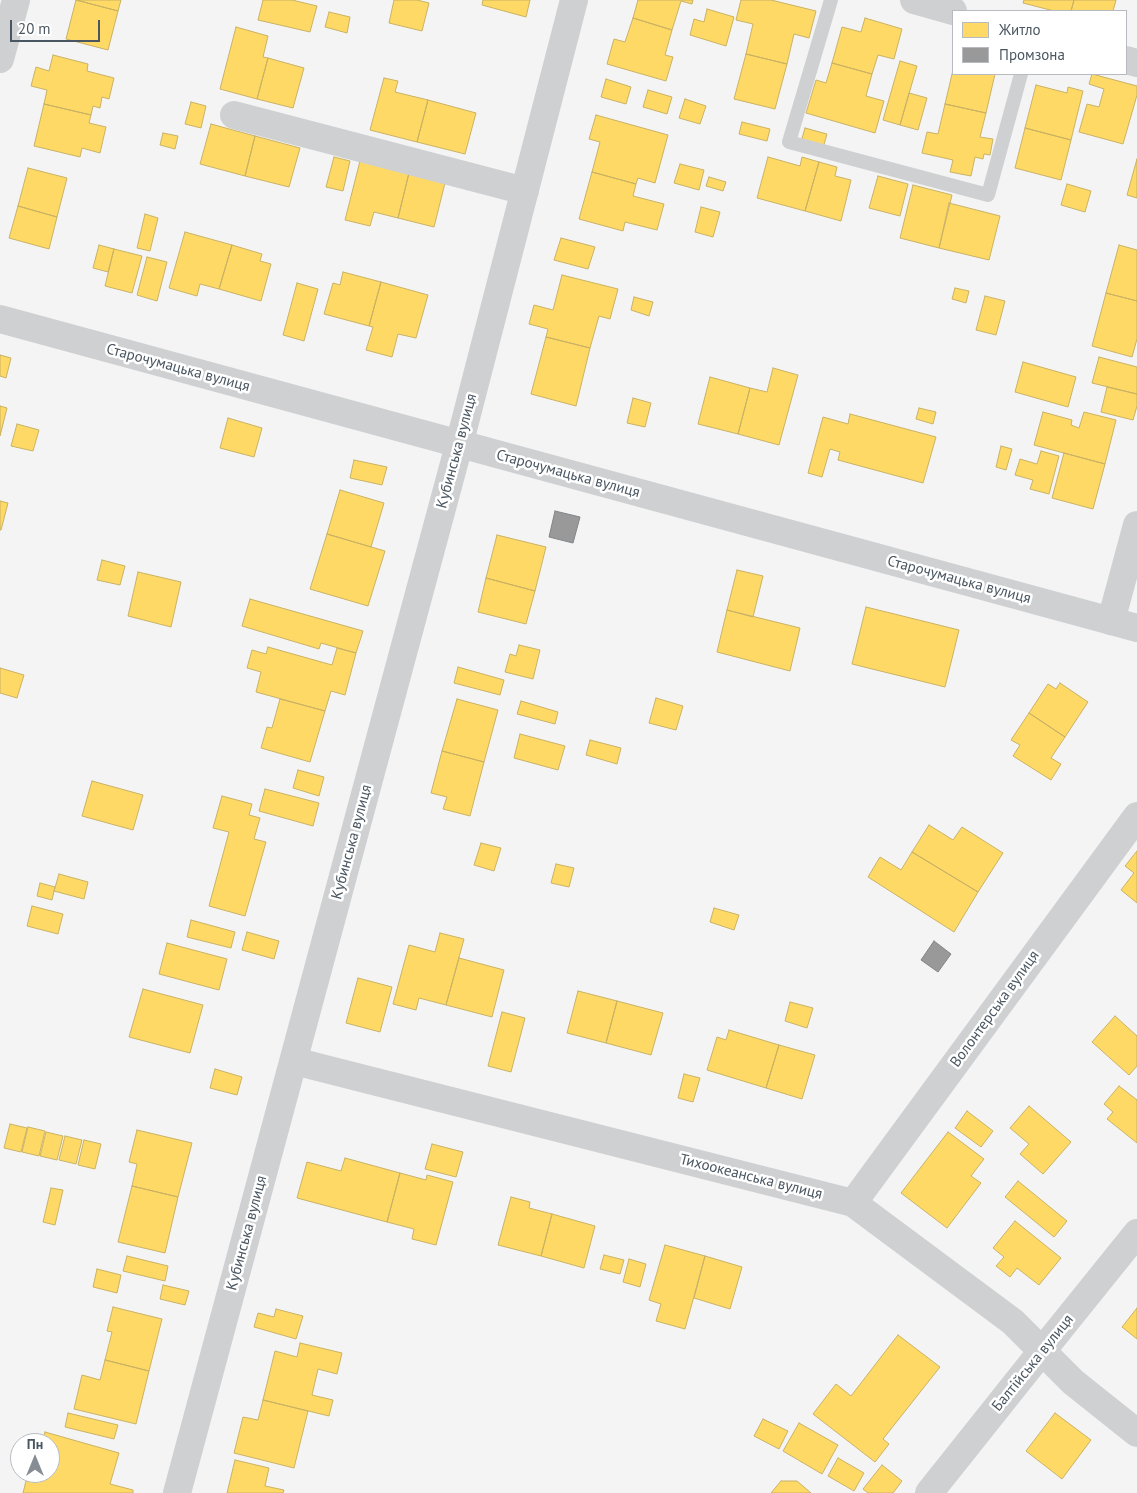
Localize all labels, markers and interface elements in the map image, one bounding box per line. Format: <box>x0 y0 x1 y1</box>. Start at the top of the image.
scale bar <box>12 10 102 42</box>
legend <box>952 10 1127 75</box>
text: 20 m <box>18 19 51 38</box>
text: Житло <box>999 20 1041 39</box>
text: Промзона <box>999 45 1065 64</box>
street label: Старочумацька вулиця <box>104 340 252 396</box>
street label: Кубинська вулиця <box>433 392 481 510</box>
street label: Старочумацька вулиця <box>494 446 642 502</box>
street label: Старочумацька вулиця <box>885 552 1033 608</box>
street label: Кубинська вулиця <box>328 783 376 901</box>
street label: Волонтерська вулиця <box>947 947 1043 1071</box>
street label: Тихоокеанська вулиця <box>678 1151 824 1203</box>
street label: Кубинська вулиця <box>223 1174 271 1292</box>
street label: Балтійська вулиця <box>989 1311 1077 1415</box>
north arrow <box>10 1433 60 1483</box>
text: Пн <box>27 1435 43 1453</box>

